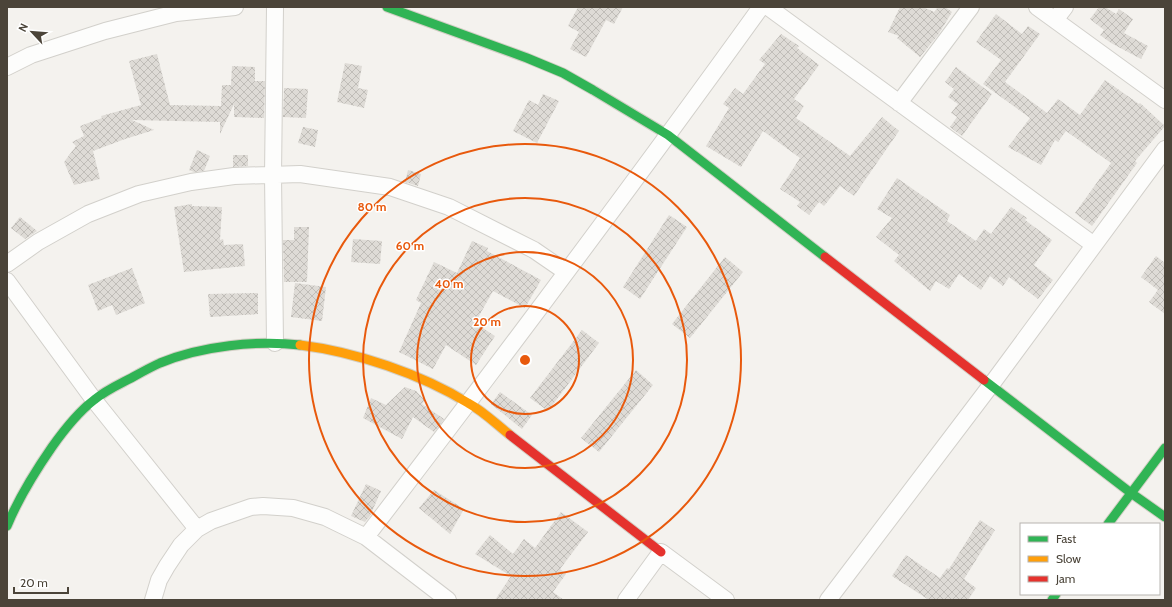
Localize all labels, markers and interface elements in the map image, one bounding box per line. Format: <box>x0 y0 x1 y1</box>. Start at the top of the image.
north arrow <box>12 12 52 52</box>
text: N <box>15 21 31 34</box>
text: 80 m <box>358 199 386 214</box>
text: 60 m <box>396 238 424 253</box>
text: 40 m <box>434 276 464 291</box>
text: 20 m <box>473 314 501 329</box>
centre of rings <box>518 353 532 367</box>
legend <box>1020 523 1160 595</box>
text: Fast <box>1056 531 1076 546</box>
text: Slow <box>1056 551 1081 566</box>
scale bar <box>14 569 68 595</box>
text: Jam <box>1055 571 1075 586</box>
text: 20 m <box>20 575 48 590</box>

